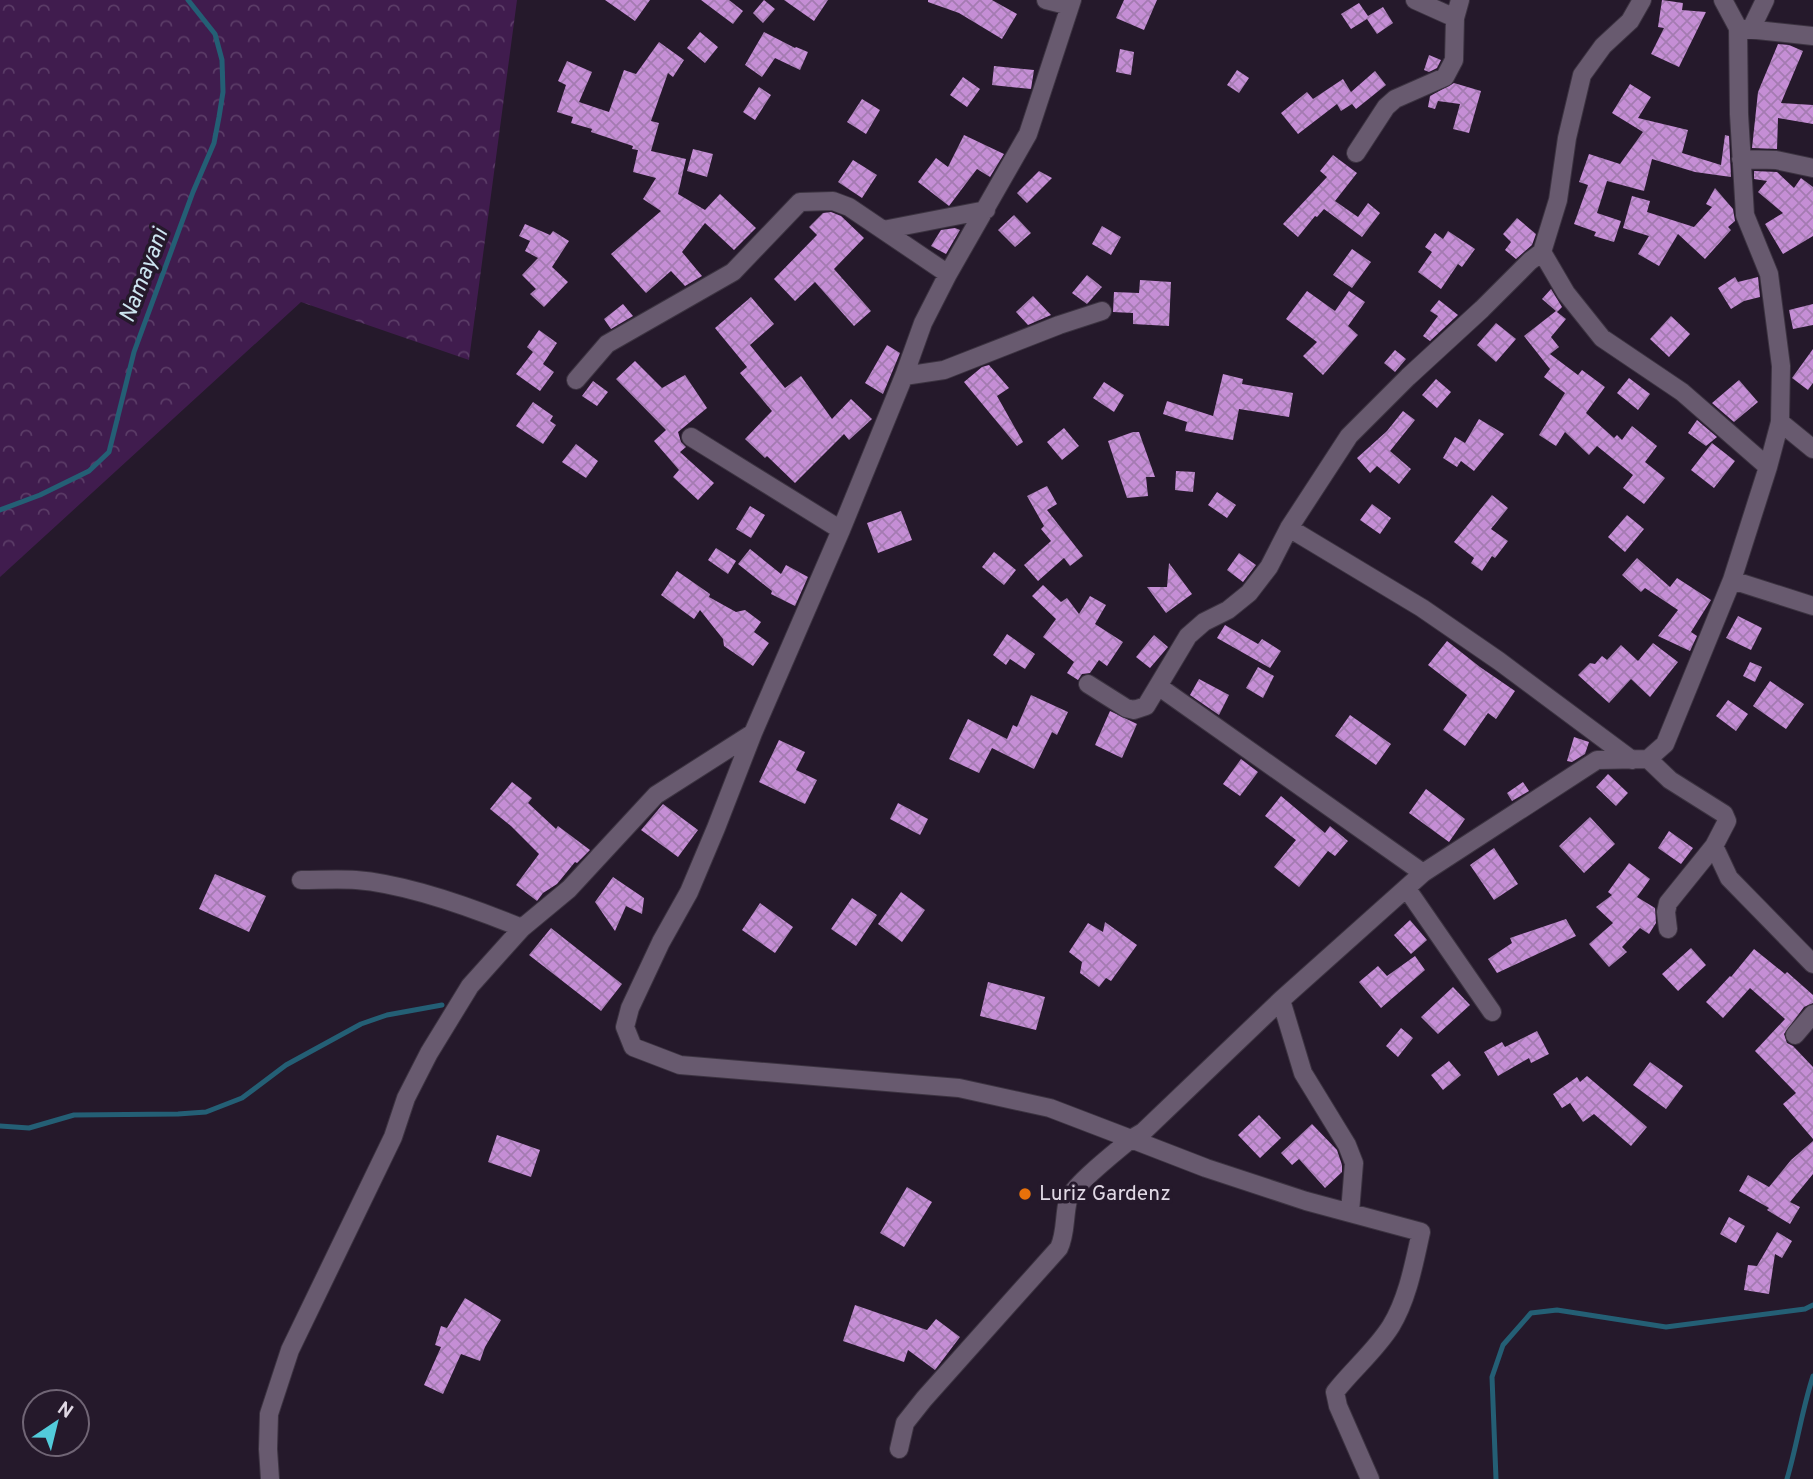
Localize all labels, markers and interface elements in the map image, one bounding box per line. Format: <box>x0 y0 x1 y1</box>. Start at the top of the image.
water label: Namayani <box>114 224 177 327</box>
place label: Luriz Gardenz <box>1039 1181 1171 1208</box>
marker: Luriz Gardenz <box>1017 1186 1033 1202</box>
north arrow <box>21 1388 91 1458</box>
text: N <box>52 1397 77 1424</box>

